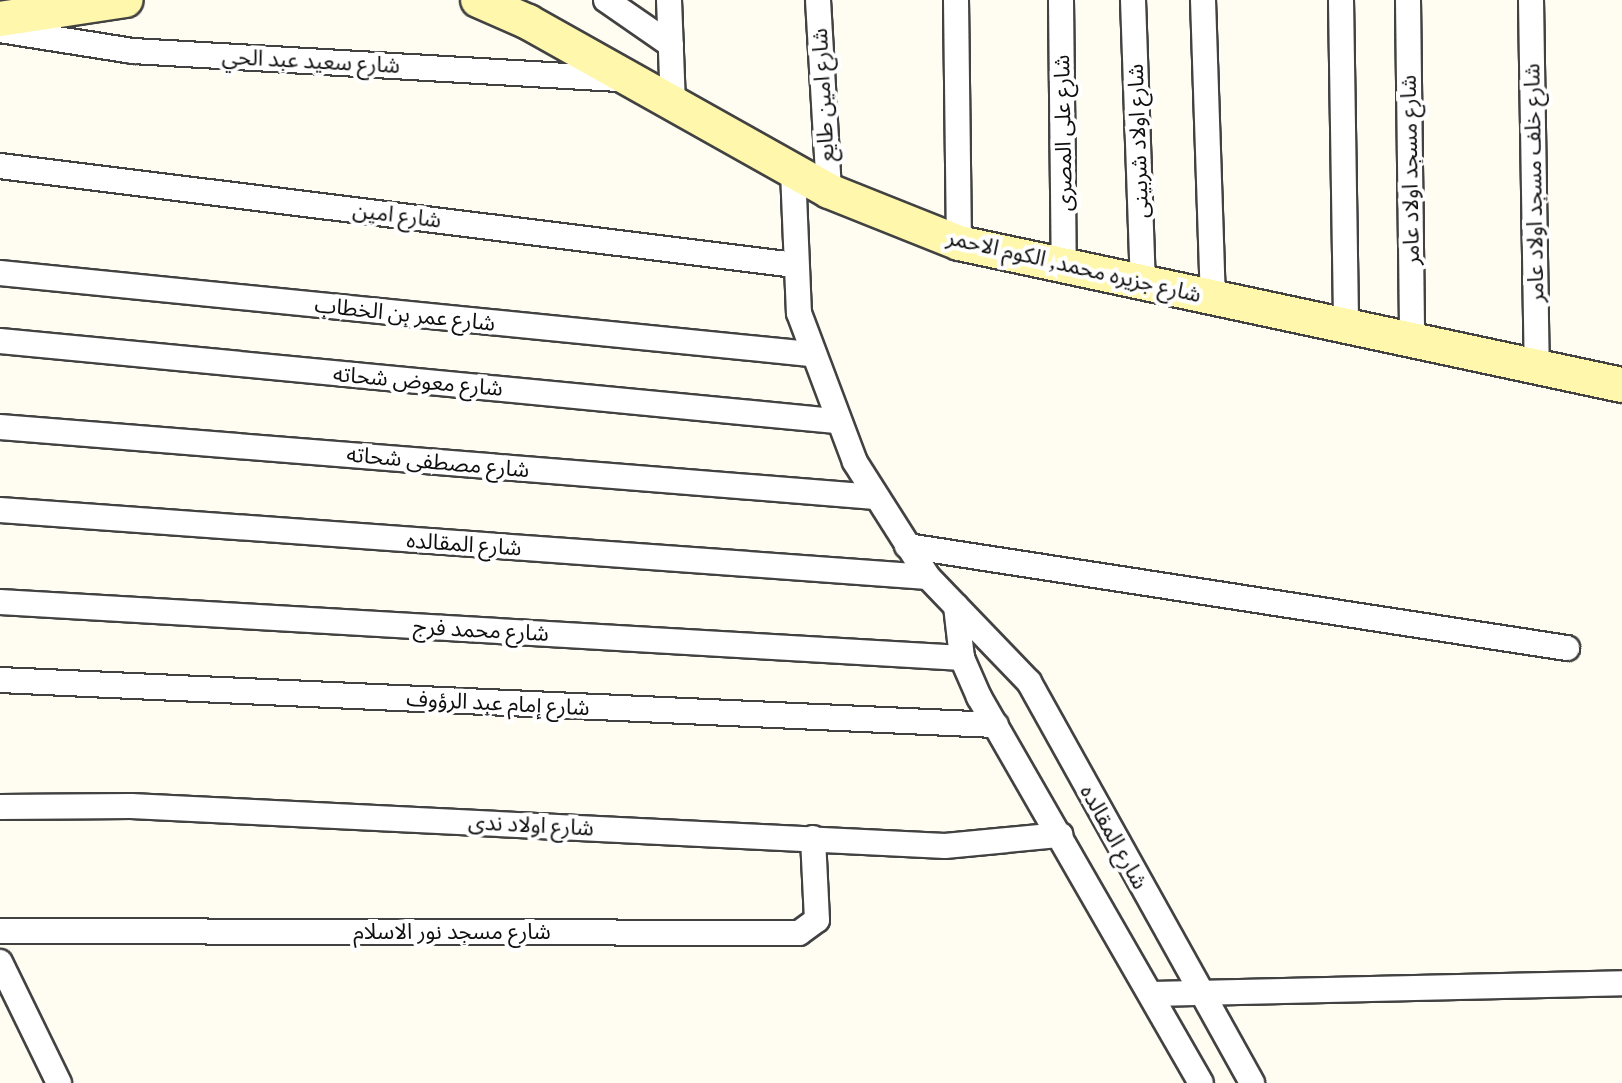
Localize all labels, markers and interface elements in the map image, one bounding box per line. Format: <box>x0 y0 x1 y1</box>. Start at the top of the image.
street label: شارع امين طايع <box>806 28 840 162</box>
street label: شارع سعيد عبد الحي <box>221 43 401 79</box>
street label: شارع على المصرى <box>1048 54 1078 212</box>
street label: شارع اولاد شربينى <box>1122 63 1154 219</box>
street label: شارع خلف مسجد اولاد عامر <box>1519 63 1549 303</box>
street label: شارع مسجد اولاد عامر <box>1395 75 1425 265</box>
street label: شارع امين <box>351 196 443 234</box>
street label: شارع جزيره محمد, الكوم الاحمر <box>944 224 1204 308</box>
street label: شارع عمر بن الخطاب <box>313 291 497 337</box>
street label: شارع معوض شحاته <box>332 360 504 402</box>
street label: شارع مصطفى شحاته <box>346 441 530 483</box>
street label: شارع المقالده <box>406 527 522 561</box>
street label: شارع محمد فرج <box>413 613 549 647</box>
street label: شارع إمام عبد الرؤوف <box>406 685 590 721</box>
street label: شارع المقالده <box>1075 780 1153 894</box>
street label: شارع اولاد ندى <box>467 809 595 841</box>
street label: شارع مسجد نور الاسلام <box>353 919 551 945</box>

